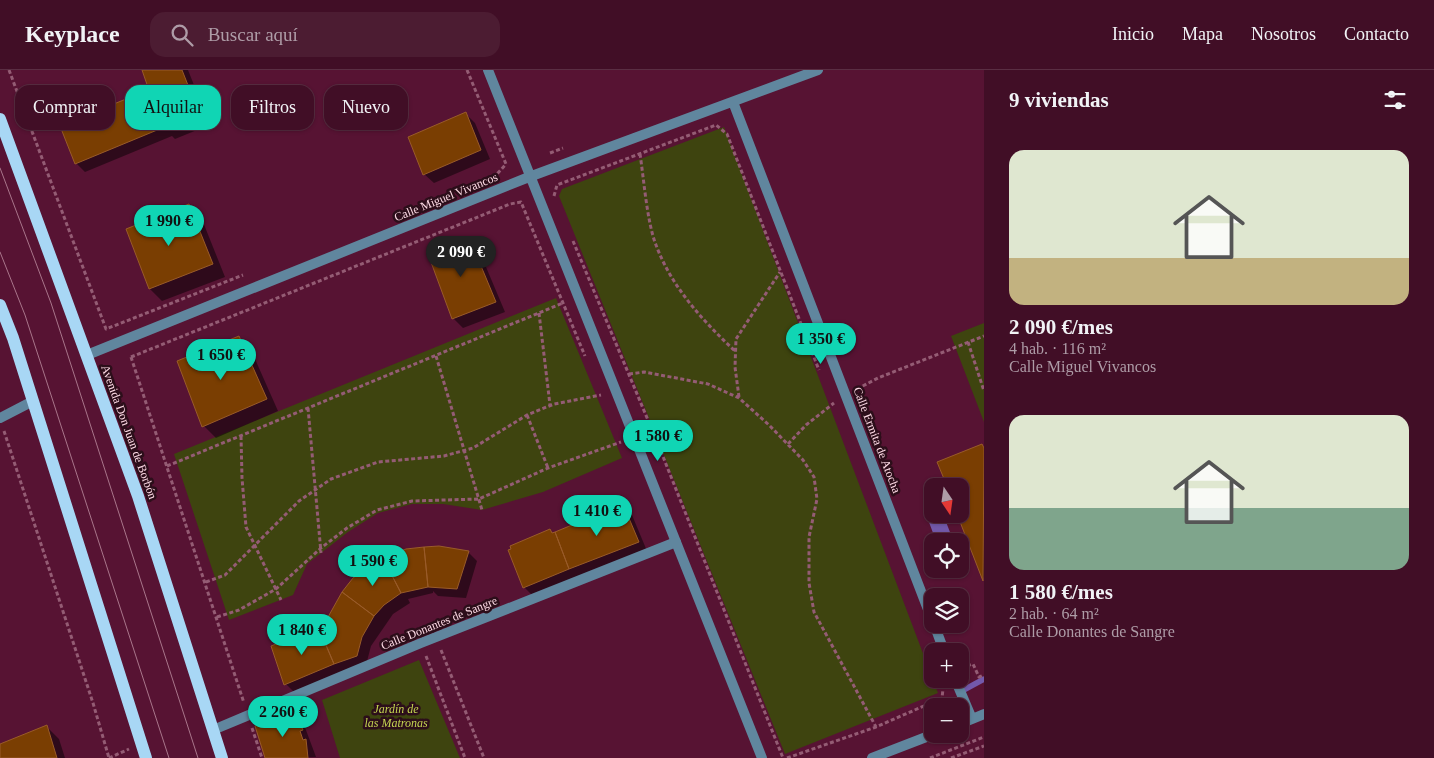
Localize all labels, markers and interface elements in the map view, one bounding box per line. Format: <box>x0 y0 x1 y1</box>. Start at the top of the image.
search box <box>150 12 500 57</box>
text: Keyplace <box>25 21 120 47</box>
icon: search <box>168 21 196 49</box>
text: Buscar aquí <box>208 24 298 45</box>
text: Inicio <box>1112 24 1154 44</box>
text: Mapa <box>1182 24 1223 44</box>
text: Nosotros <box>1251 24 1316 44</box>
text: Contacto <box>1344 24 1409 44</box>
chip: Comprar <box>15 85 115 130</box>
chip: Alquilar <box>125 85 221 130</box>
chip: Filtros <box>231 85 314 130</box>
chip: Nuevo <box>324 85 408 130</box>
icon: filters <box>1381 86 1409 114</box>
text: 9 viviendas <box>1009 88 1109 112</box>
street label: Calle Miguel Vivancos <box>392 170 500 224</box>
icon: home <box>1164 182 1254 272</box>
pin: 1 990 € <box>123 204 215 247</box>
text: 1 990 € <box>145 212 193 229</box>
pin: 2 090 € <box>415 236 507 278</box>
text: 2 090 € <box>437 243 485 260</box>
text: 2 090 €/mes <box>1009 315 1113 339</box>
pin: 1 350 € <box>775 322 867 365</box>
text: 1 350 € <box>797 330 845 347</box>
pin: 1 650 € <box>175 338 267 381</box>
text: 4 hab. · 116 m² <box>1009 340 1106 357</box>
text: 1 650 € <box>197 346 245 363</box>
text: Calle Miguel Vivancos <box>1009 358 1156 375</box>
street label: Avenida Don Juan de Borbón <box>98 363 160 501</box>
street label: Calle Ermita de Atocha <box>850 385 904 496</box>
pin: 1 580 € <box>612 420 704 462</box>
text: 1 580 € <box>634 427 682 444</box>
icon: home <box>1164 447 1254 537</box>
north arrow <box>924 478 969 522</box>
map controls <box>924 478 969 743</box>
pin: 1 410 € <box>551 494 643 537</box>
text: 1 410 € <box>573 502 621 519</box>
button: locate <box>924 533 969 578</box>
pin: 1 590 € <box>327 544 419 587</box>
text: 1 590 € <box>349 552 397 569</box>
text: 1 580 €/mes <box>1009 580 1113 604</box>
button: layers <box>924 588 969 633</box>
street label: Calle Donantes de Sangre <box>379 593 499 653</box>
text: 2 hab. · 64 m² <box>1009 605 1099 622</box>
pin: 1 840 € <box>256 614 348 656</box>
text: 1 840 € <box>278 621 326 638</box>
text: Calle Donantes de Sangre <box>1009 623 1175 640</box>
button: + <box>924 643 969 688</box>
pin: 2 260 € <box>237 696 329 738</box>
button: − <box>924 698 969 743</box>
park label: Jardín de las Matronas <box>364 702 428 730</box>
text: 2 260 € <box>259 703 307 720</box>

